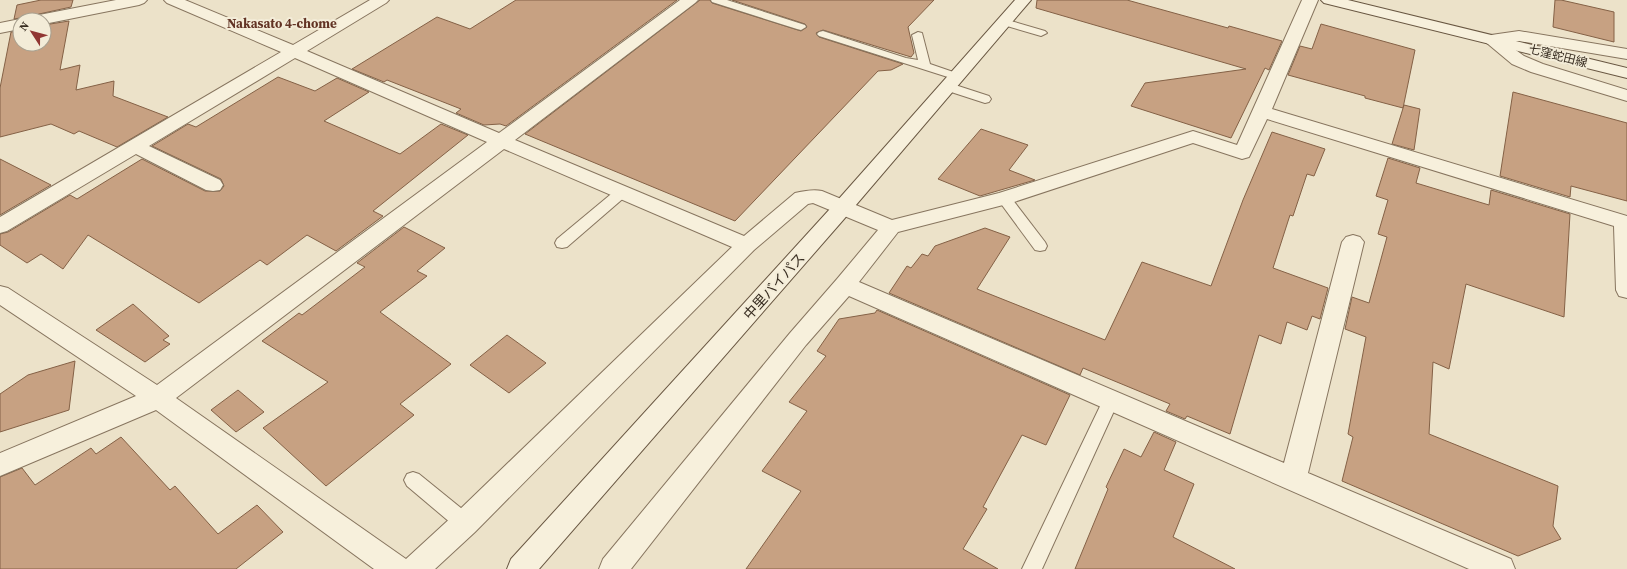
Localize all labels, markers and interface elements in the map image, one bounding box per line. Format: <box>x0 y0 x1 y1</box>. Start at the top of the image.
north arrow <box>12 12 52 52</box>
district label: Nakasato 4-chome <box>227 15 337 32</box>
text: N <box>16 19 33 34</box>
street label: 七窪蛇田線 <box>1527 41 1589 71</box>
street label: 中里バイパス <box>739 248 809 324</box>

